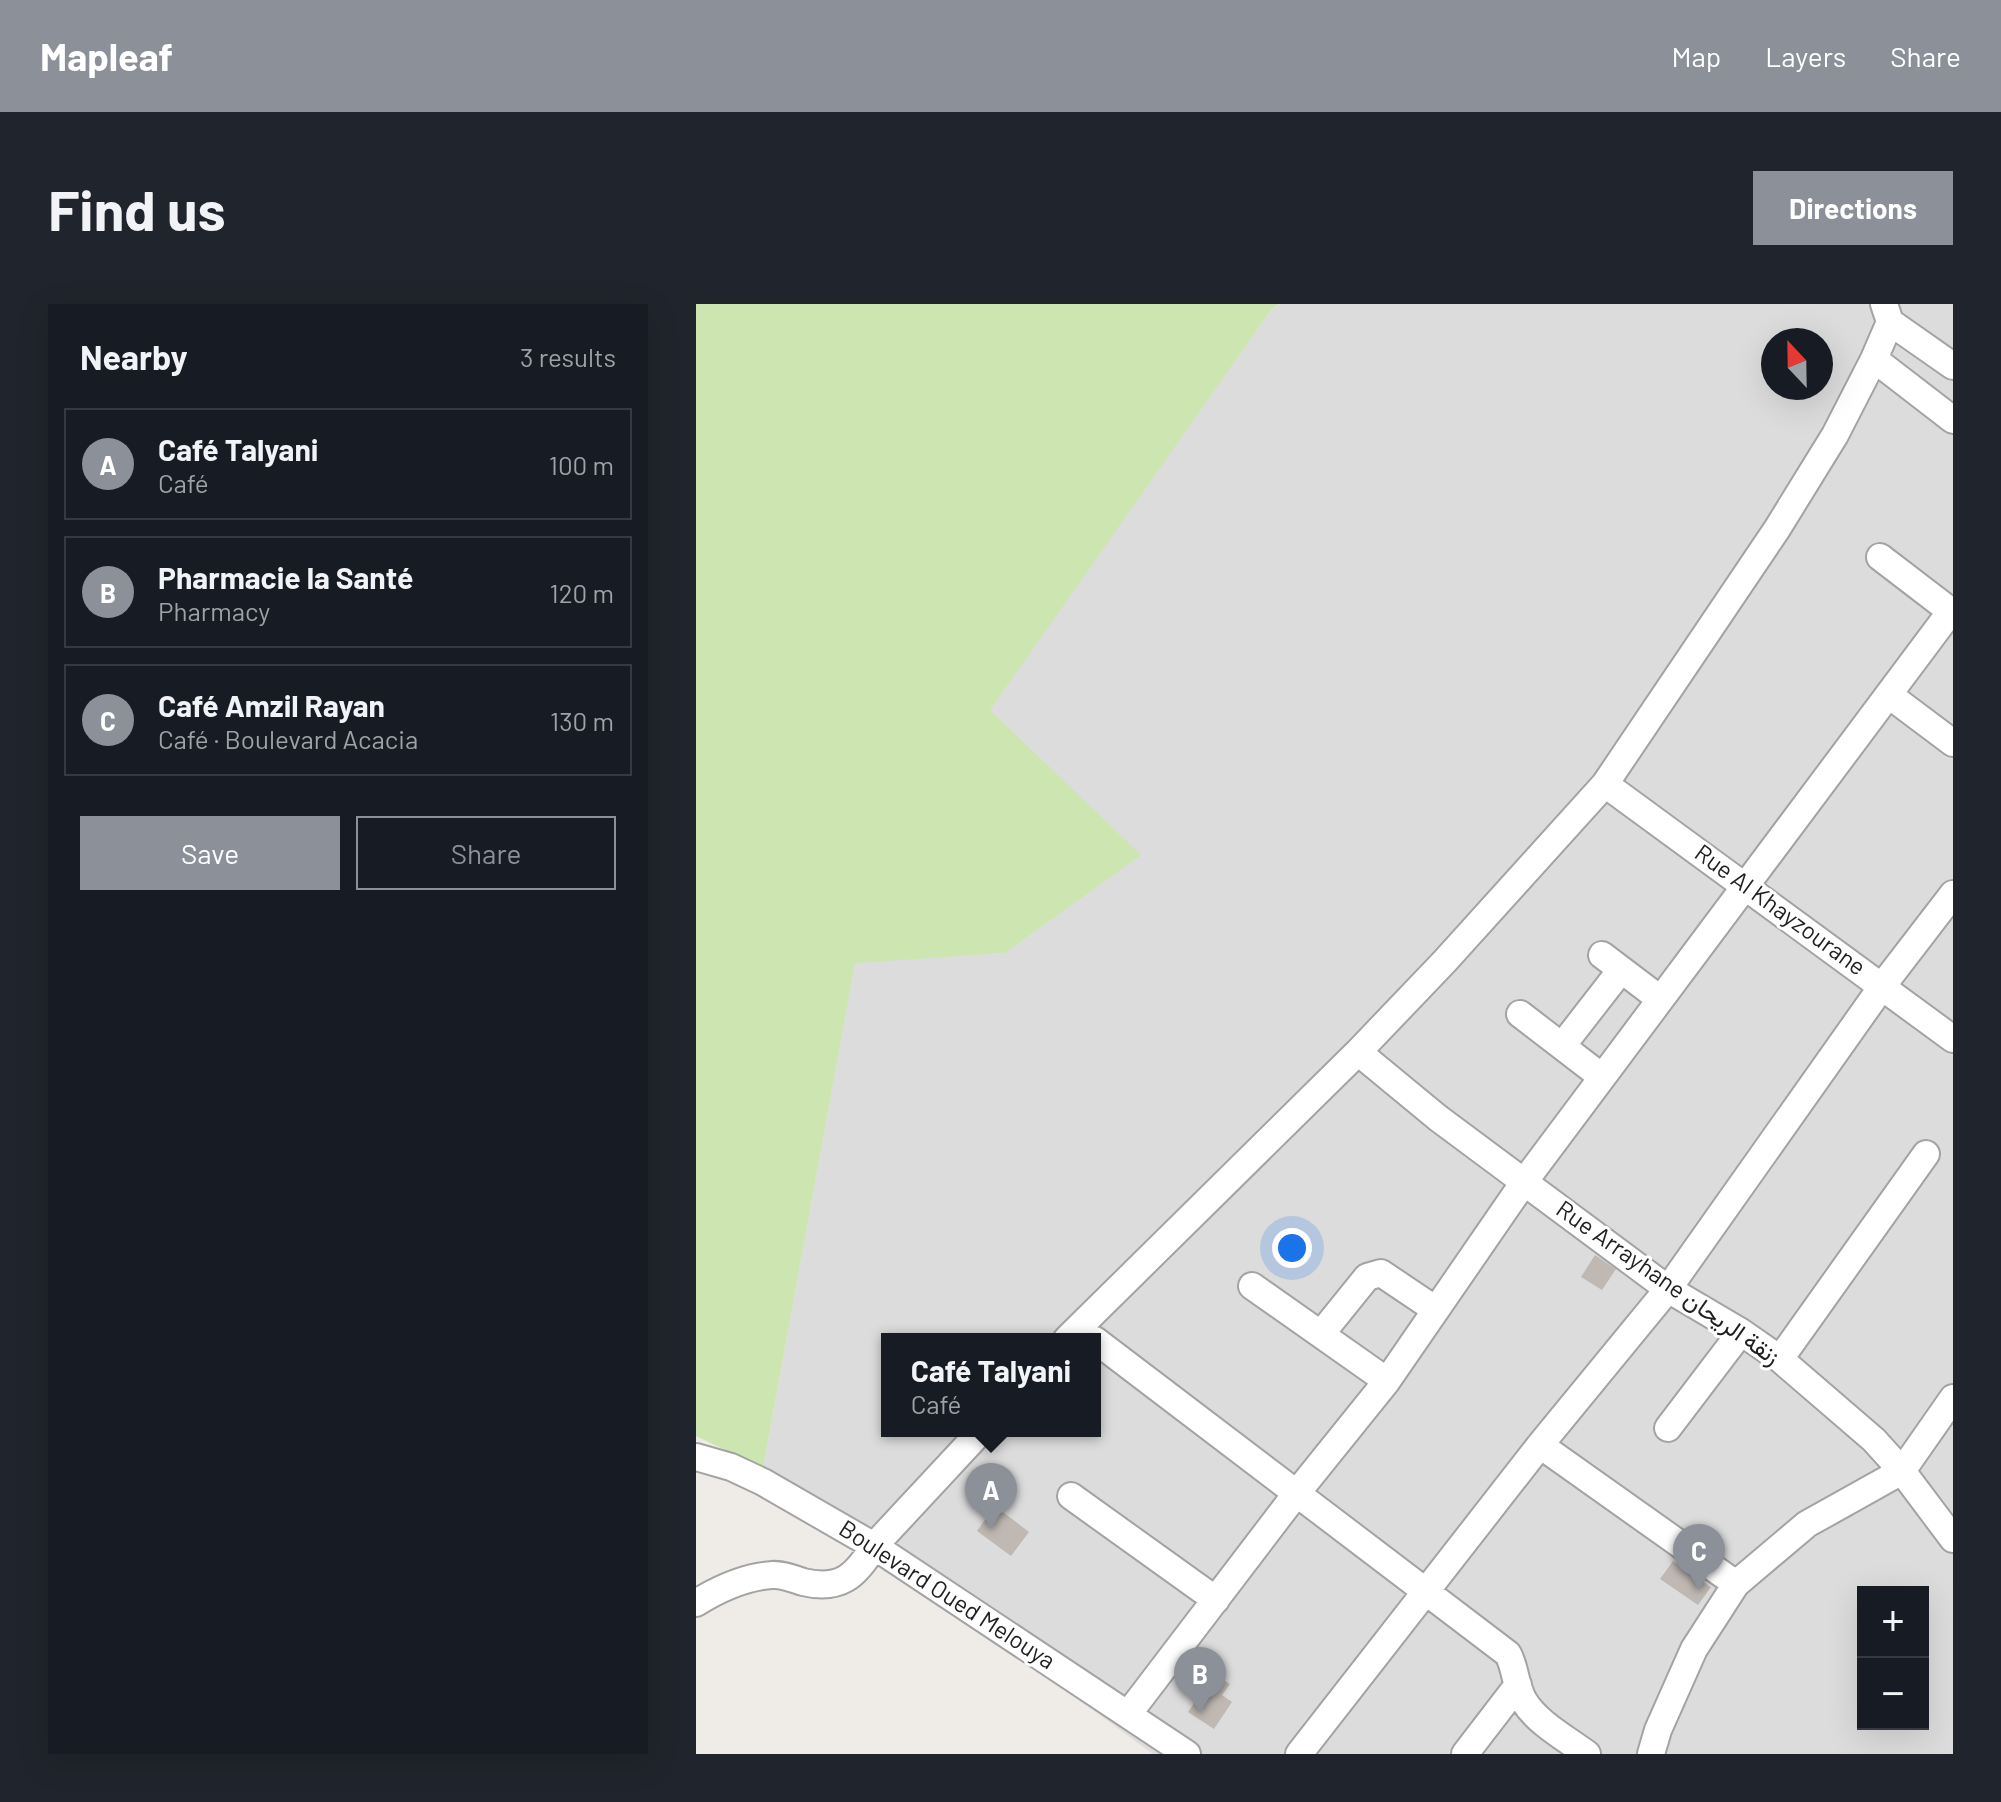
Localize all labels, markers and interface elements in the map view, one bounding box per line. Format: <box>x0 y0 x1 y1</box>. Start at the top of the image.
text: Mapleaf <box>40 33 173 79</box>
text: Map <box>1671 39 1721 73</box>
text: Layers <box>1765 39 1846 73</box>
text: Share <box>1890 39 1961 73</box>
button: Directions <box>1753 171 1953 245</box>
text: Find us <box>48 175 226 242</box>
north arrow <box>1761 328 1833 400</box>
text: Nearby <box>80 336 188 377</box>
text: 3 results <box>520 341 616 372</box>
text: Café Talyani <box>158 431 319 467</box>
text: A <box>99 449 117 480</box>
text: 100 m <box>549 449 614 480</box>
text: Café <box>158 467 209 498</box>
text: Pharmacie la Santé <box>158 559 413 595</box>
text: B <box>100 577 116 608</box>
text: 120 m <box>550 577 614 608</box>
text: Pharmacy <box>158 595 270 626</box>
text: Café Amzil Rayan <box>158 687 385 723</box>
text: C <box>100 705 116 736</box>
text: 130 m <box>550 705 614 736</box>
text: Café · Boulevard Acacia <box>158 723 418 754</box>
button: Save <box>80 816 340 890</box>
button: Share <box>356 816 616 890</box>
street label: Rue Al Khayzourane <box>1690 837 1872 980</box>
street label: Rue Arrayhane زنقة الريحان <box>1550 1193 1786 1372</box>
your location <box>1272 1228 1312 1268</box>
popup <box>881 1333 1101 1437</box>
text: Café Talyani <box>911 1352 1071 1388</box>
text: Café <box>911 1388 961 1419</box>
pin: A <box>965 1463 1017 1529</box>
street label: Boulevard Oued Melouya <box>834 1513 1061 1674</box>
pin: C <box>1673 1524 1725 1590</box>
map controls <box>1857 1586 1929 1730</box>
button: + <box>1857 1586 1929 1658</box>
pin: B <box>1174 1647 1226 1713</box>
button: − <box>1857 1658 1929 1730</box>

